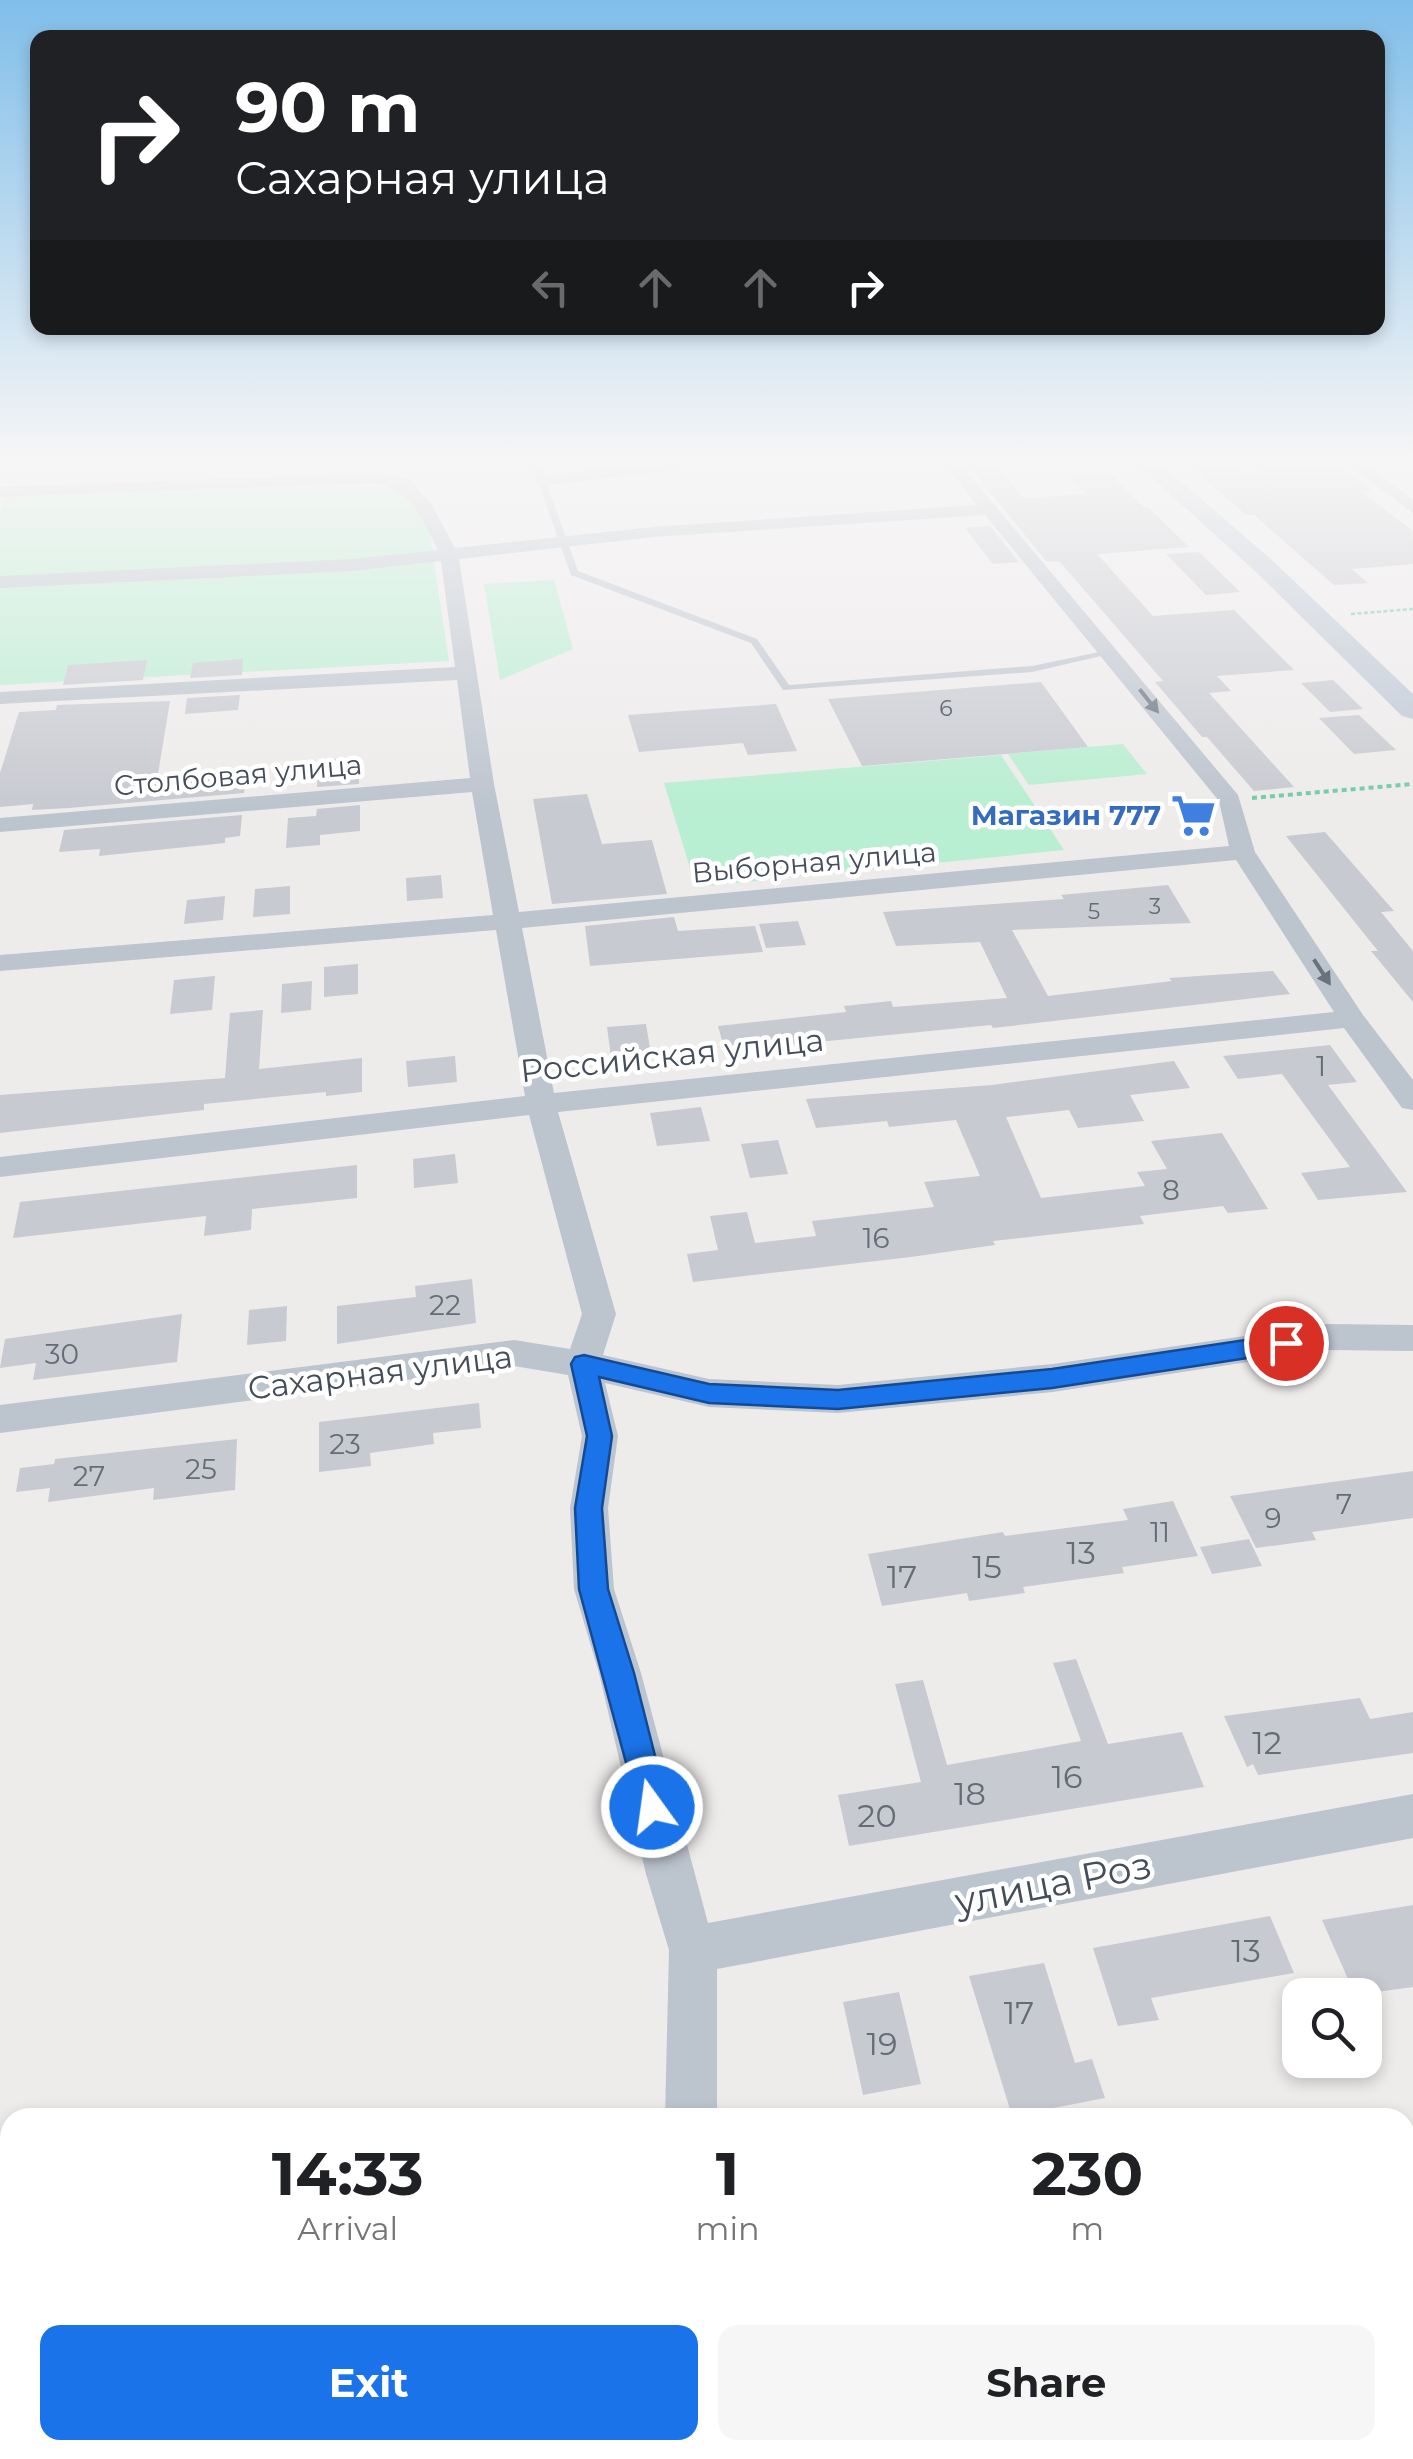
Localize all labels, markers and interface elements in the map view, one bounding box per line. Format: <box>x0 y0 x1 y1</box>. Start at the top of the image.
text: 90 m <box>235 64 420 150</box>
icon: right <box>70 70 200 200</box>
text: Сахарная улица <box>235 150 610 205</box>
icon: left <box>523 260 578 315</box>
icon: ahead <box>628 260 683 315</box>
icon: ahead <box>733 260 788 315</box>
icon: right <box>838 260 893 315</box>
one-way arrow <box>1138 689 1159 714</box>
house number: 6 <box>939 695 953 722</box>
street label: Столбовая улица <box>113 747 363 803</box>
supermarket icon: Магазин 777 <box>1170 791 1218 839</box>
place label: Магазин 777 <box>971 798 1161 832</box>
street label: Выборная улица <box>690 834 938 890</box>
house number: 3 <box>1149 893 1161 920</box>
house number: 5 <box>1088 898 1100 925</box>
one-way arrow <box>1312 959 1330 986</box>
street label: Российская улица <box>518 1020 826 1090</box>
house number: 1 <box>1316 1049 1326 1083</box>
house number: 8 <box>1162 1173 1180 1207</box>
house number: 16 <box>862 1221 890 1255</box>
house number: 22 <box>429 1288 461 1322</box>
pin <box>1244 1301 1329 1386</box>
icon: arrive <box>1259 1316 1314 1371</box>
street label: Сахарная улица <box>245 1336 515 1408</box>
house number: 30 <box>45 1337 79 1371</box>
house number: 23 <box>329 1427 361 1461</box>
house number: 25 <box>185 1452 217 1486</box>
house number: 27 <box>73 1459 105 1493</box>
house number: 7 <box>1336 1487 1352 1521</box>
house number: 9 <box>1264 1501 1282 1535</box>
house number: 11 <box>1150 1515 1170 1549</box>
house number: 13 <box>1066 1533 1096 1572</box>
house number: 15 <box>972 1547 1002 1586</box>
house number: 17 <box>887 1557 917 1596</box>
house number: 12 <box>1252 1723 1282 1762</box>
position arrow <box>600 1755 704 1859</box>
house number: 16 <box>1051 1757 1083 1796</box>
house number: 18 <box>954 1774 986 1813</box>
house number: 20 <box>857 1796 897 1835</box>
street label: улица Роз <box>950 1841 1155 1925</box>
house number: 13 <box>1231 1931 1261 1970</box>
map controls <box>1282 1978 1382 2078</box>
button: search <box>1282 1978 1382 2078</box>
house number: 17 <box>1004 1993 1034 2032</box>
house number: 19 <box>866 2024 898 2063</box>
text: 14:33 <box>272 2137 424 2210</box>
text: 1 <box>716 2137 739 2210</box>
text: 230 <box>1032 2137 1143 2210</box>
text: Arrival <box>297 2209 398 2248</box>
text: min <box>695 2209 760 2248</box>
text: m <box>1070 2209 1104 2248</box>
button: Exit <box>40 2325 698 2440</box>
button: Share <box>718 2325 1375 2440</box>

